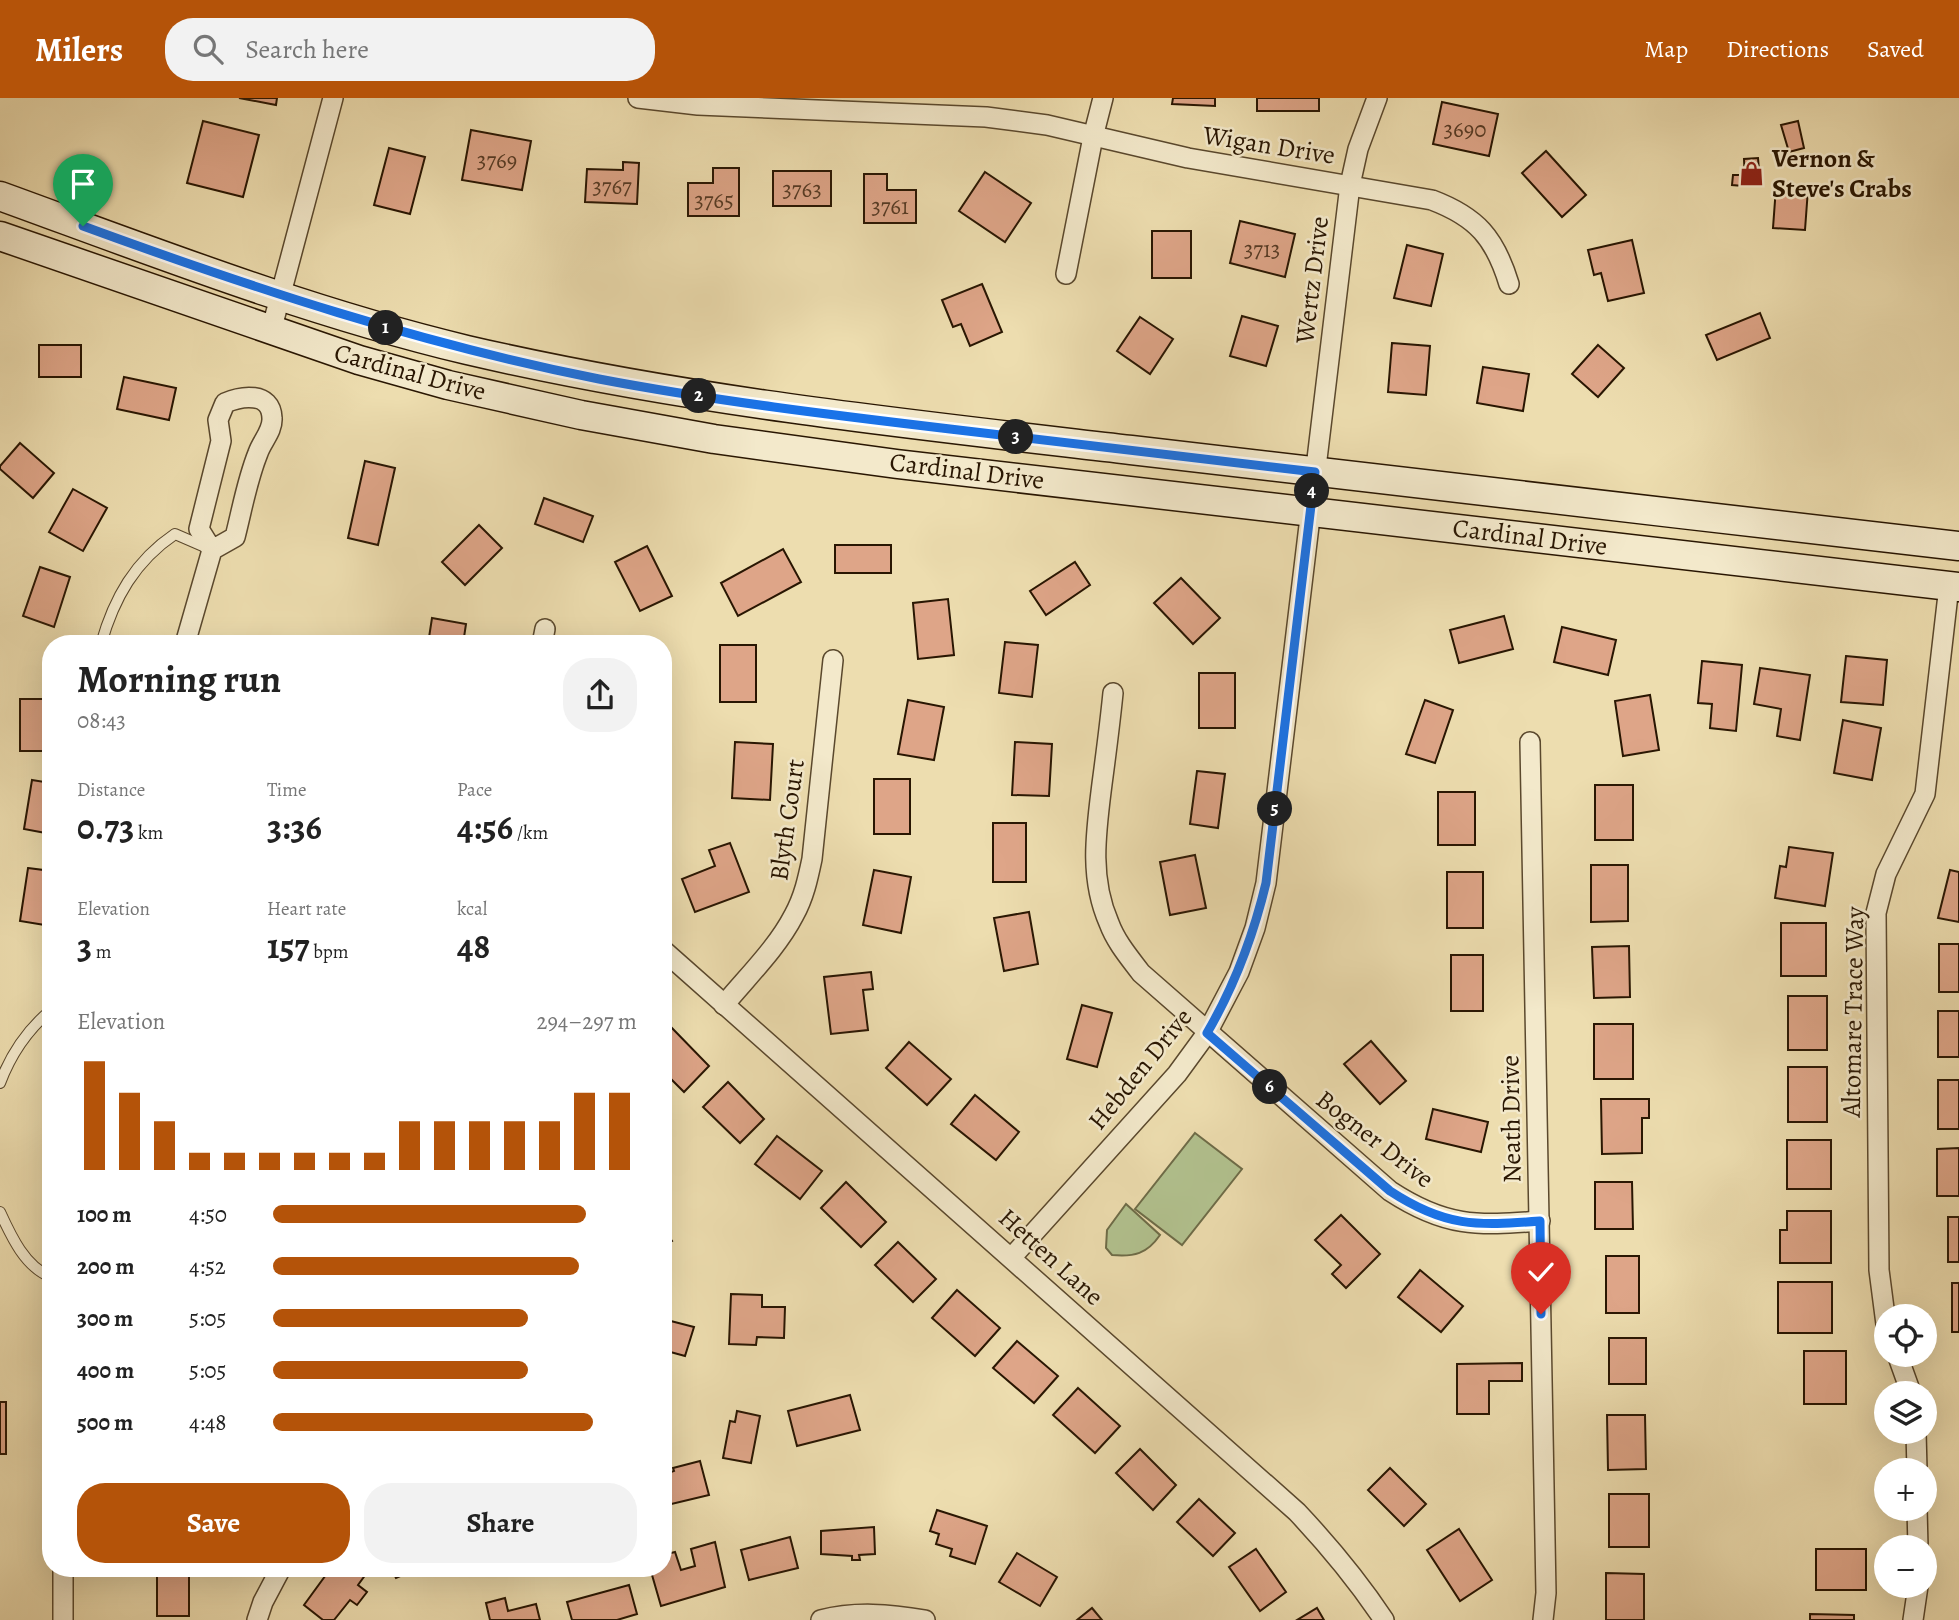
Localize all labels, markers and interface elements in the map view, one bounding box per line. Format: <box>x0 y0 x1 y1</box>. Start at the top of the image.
search box <box>165 18 655 81</box>
text: Milers <box>35 27 123 72</box>
icon: search <box>189 30 227 68</box>
text: Search here <box>245 32 369 67</box>
text: Map <box>1644 33 1688 65</box>
text: Directions <box>1726 33 1829 65</box>
text: Saved <box>1867 33 1924 65</box>
house number: 3690 <box>1444 114 1486 145</box>
street label: Wigan Drive <box>1200 117 1337 173</box>
place label: Vernon & Steve's Crabs <box>1771 141 1912 206</box>
house number: 3769 <box>477 145 517 176</box>
pin <box>53 154 113 226</box>
shop icon: Vernon & Steve's Crabs <box>1738 159 1766 187</box>
icon: arrive <box>64 165 102 203</box>
house number: 3767 <box>592 171 632 202</box>
house number: 3763 <box>782 174 822 205</box>
house number: 3765 <box>694 185 734 216</box>
house number: 3761 <box>871 191 909 222</box>
street label: Wertz Drive <box>1287 214 1337 347</box>
house number: 3713 <box>1244 234 1280 265</box>
pin: 1 <box>368 310 404 345</box>
text: 1 <box>382 314 389 340</box>
street label: Cardinal Drive <box>330 335 490 409</box>
pin: 2 <box>682 378 716 414</box>
text: 2 <box>694 382 703 408</box>
pin: 3 <box>998 420 1034 454</box>
text: 3 <box>1011 423 1020 449</box>
street label: Cardinal Drive <box>888 444 1046 498</box>
pin: 4 <box>1294 474 1330 508</box>
text: 4 <box>1307 477 1316 503</box>
street label: Cardinal Drive <box>1451 510 1609 564</box>
text: Morning run <box>77 653 281 705</box>
button: share <box>563 658 637 732</box>
text: 08:43 <box>77 705 126 736</box>
street label: Blyth Court <box>761 757 813 883</box>
text: Distance <box>77 777 145 803</box>
text: Time <box>267 777 306 803</box>
text: Pace <box>457 777 492 803</box>
pin: 5 <box>1258 792 1292 826</box>
text: 5 <box>1270 795 1279 821</box>
text: 0.73 <box>77 803 134 851</box>
text: 3:36 <box>267 803 322 851</box>
text: 4:56 <box>457 803 513 851</box>
text: km <box>134 820 163 846</box>
text: /km <box>513 820 548 846</box>
text: Elevation <box>77 896 150 922</box>
text: Heart rate <box>267 896 346 922</box>
text: kcal <box>457 896 487 922</box>
street label: Altomare Trace Way <box>1834 906 1872 1119</box>
text: 3 <box>77 922 92 970</box>
text: 157 <box>267 922 309 970</box>
text: 48 <box>457 922 490 970</box>
text: m <box>92 939 112 965</box>
text: bpm <box>309 939 349 965</box>
street label: Hebden Drive <box>1080 1001 1200 1137</box>
text: Elevation <box>77 1006 165 1037</box>
text: 294–297 m <box>536 1006 637 1037</box>
street label: Neath Drive <box>1492 1055 1530 1183</box>
pin: 6 <box>1252 1070 1288 1104</box>
text: 6 <box>1265 1073 1274 1099</box>
street label: Bogner Drive <box>1309 1082 1441 1196</box>
text: 100 m <box>77 1199 132 1230</box>
text: 4:50 <box>189 1199 227 1230</box>
street label: Hetten Lane <box>991 1200 1111 1314</box>
pin <box>1511 1242 1571 1314</box>
text: 200 m <box>77 1251 135 1282</box>
text: 4:52 <box>189 1251 226 1282</box>
icon: check <box>1522 1253 1560 1291</box>
text: 300 m <box>77 1303 133 1334</box>
text: 5:05 <box>189 1303 227 1334</box>
map controls <box>1874 1304 1937 1598</box>
button: locate <box>1874 1304 1937 1367</box>
text: 400 m <box>77 1355 134 1386</box>
text: 5:05 <box>189 1355 227 1386</box>
button: layers <box>1874 1381 1937 1444</box>
text: 500 m <box>77 1407 133 1438</box>
text: 4:48 <box>189 1407 226 1438</box>
button: + <box>1874 1458 1937 1521</box>
button: Save <box>77 1483 350 1563</box>
button: Share <box>364 1483 637 1563</box>
button: − <box>1874 1535 1937 1598</box>

